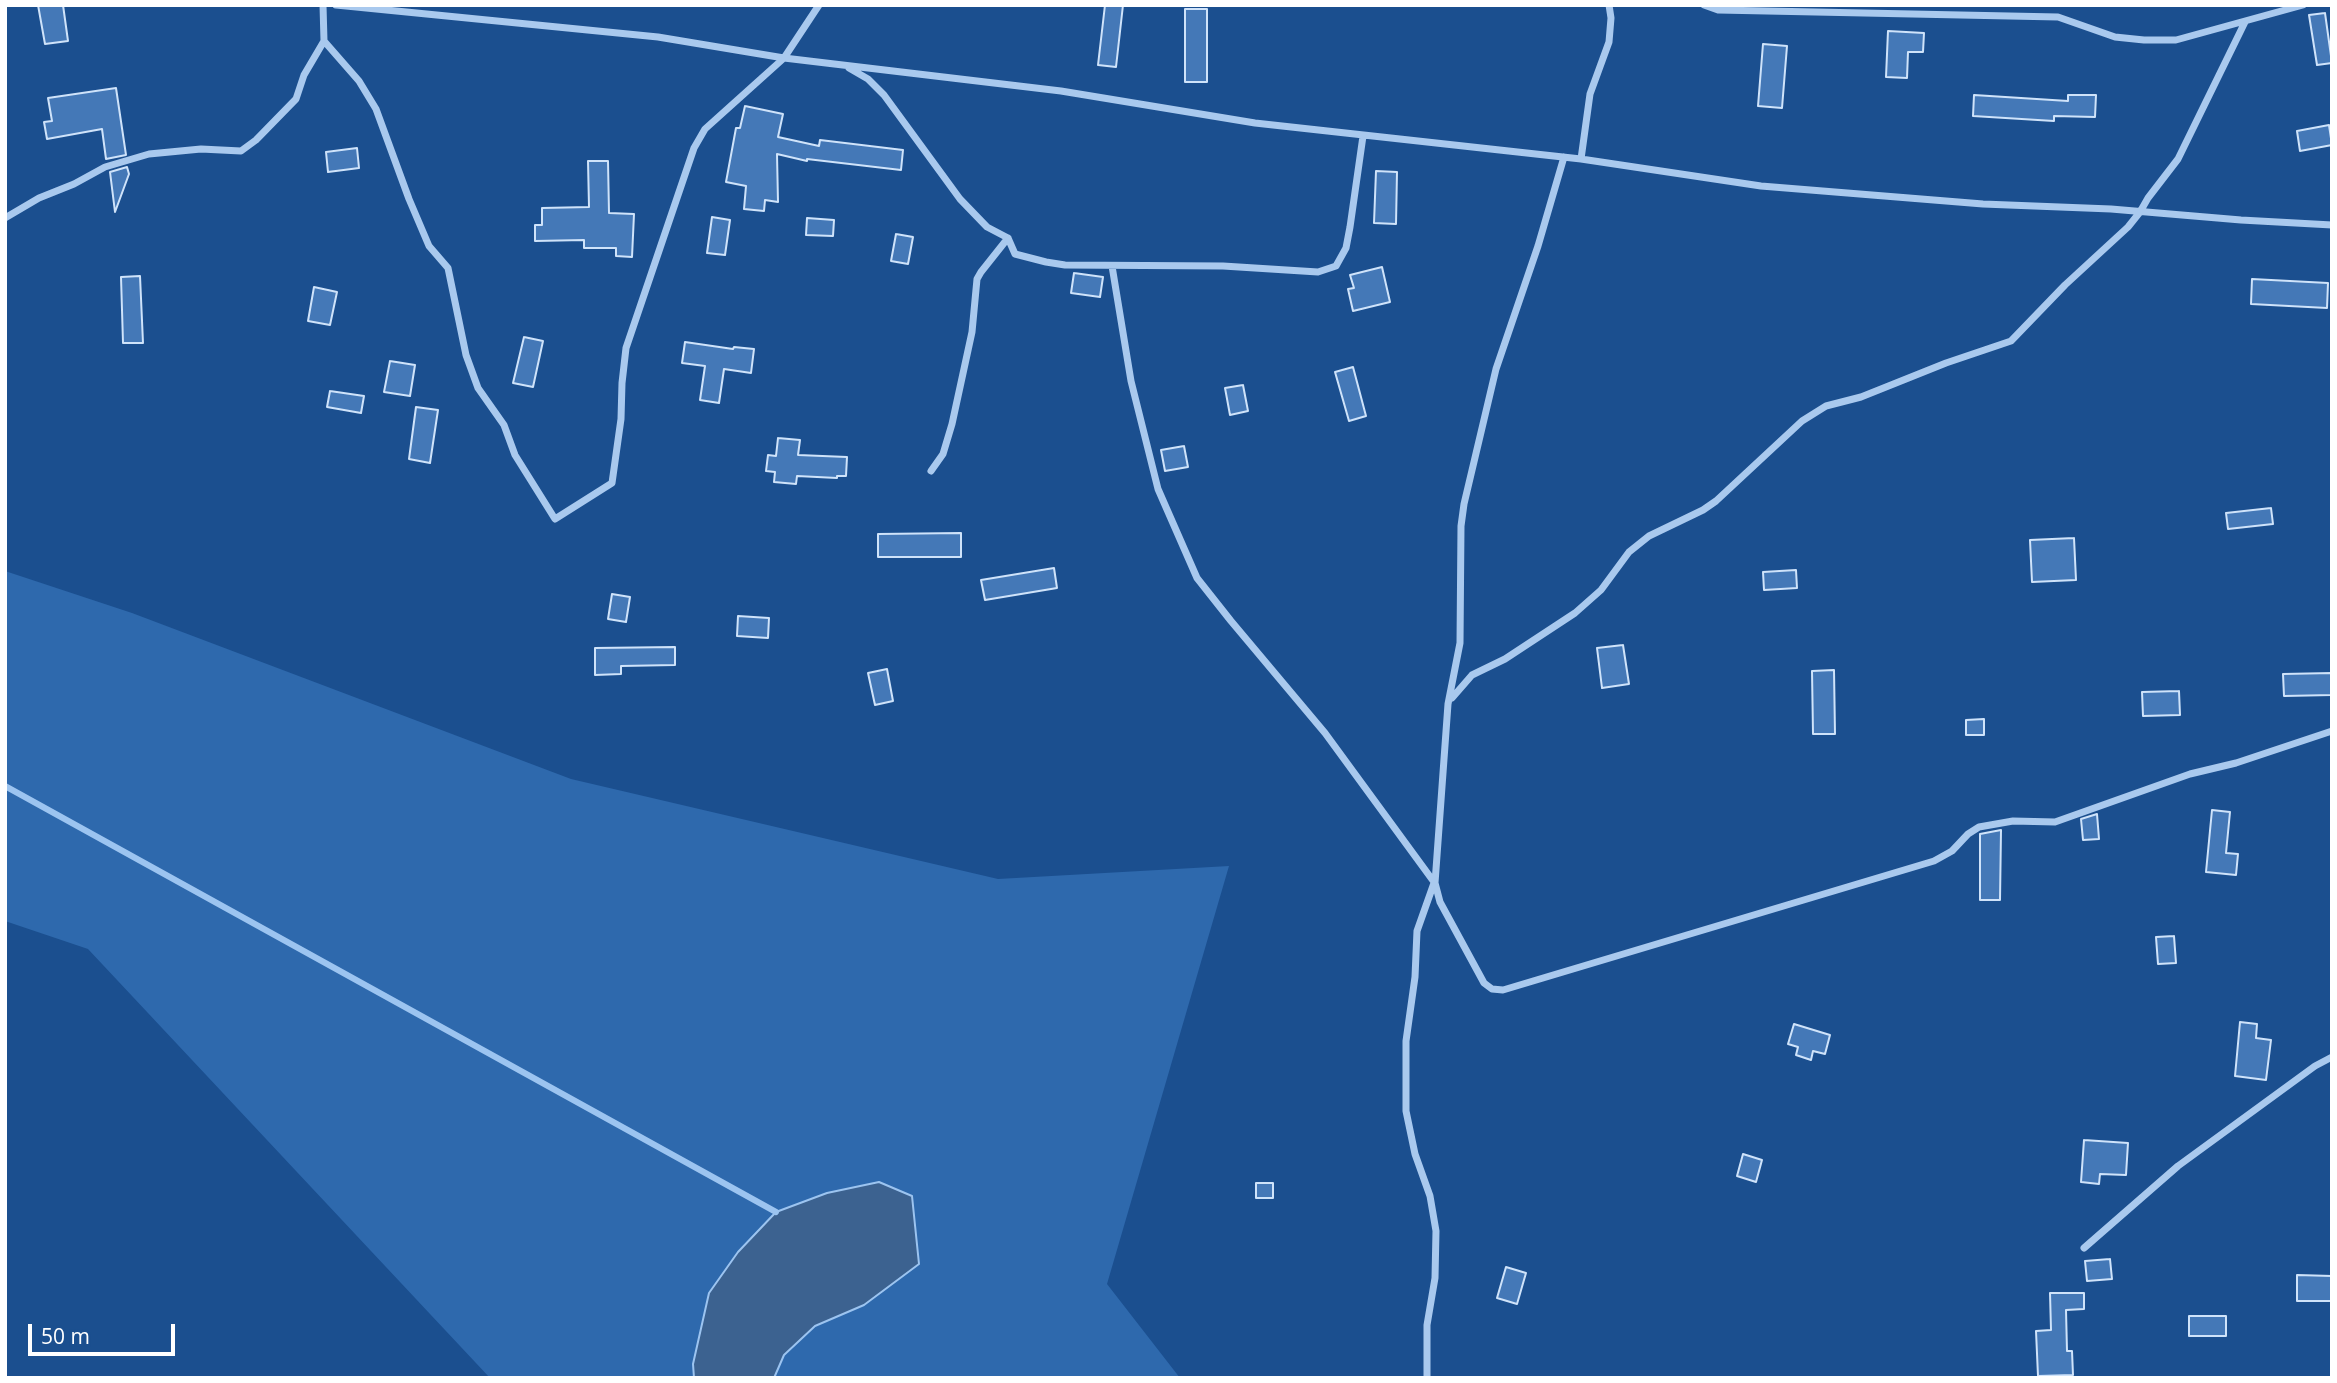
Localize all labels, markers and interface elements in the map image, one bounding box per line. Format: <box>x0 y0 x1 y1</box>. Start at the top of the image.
scale bar <box>32 1310 178 1354</box>
text: 50 m <box>41 1322 90 1350</box>

